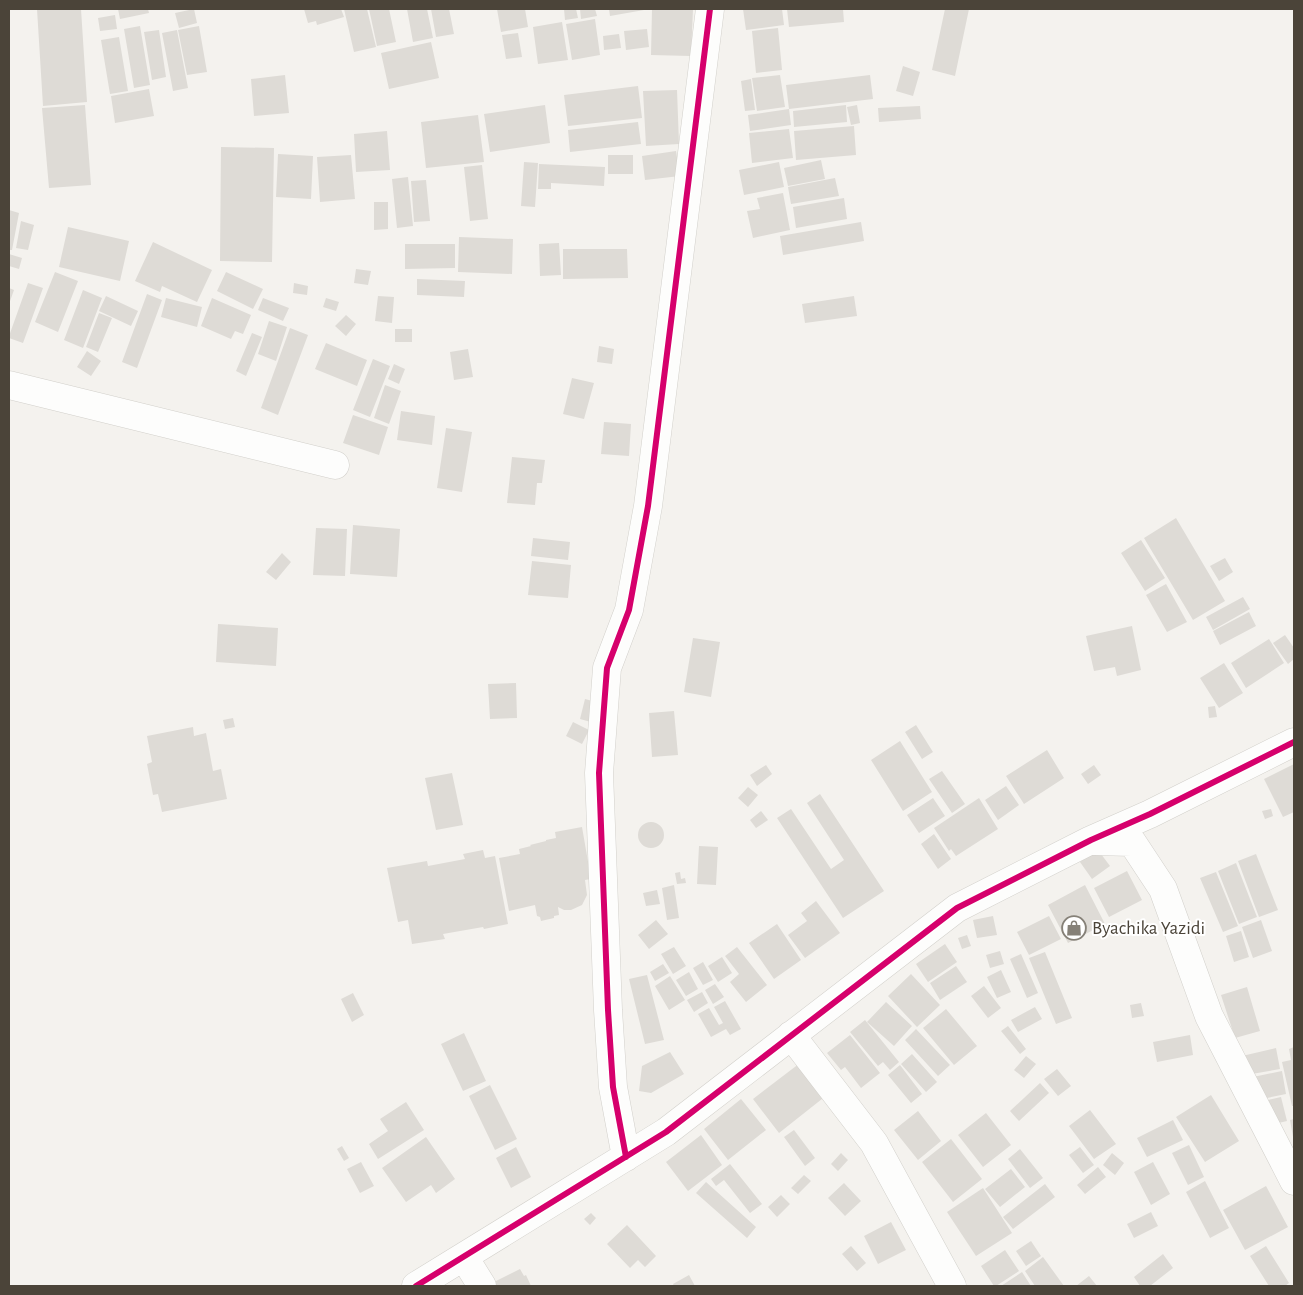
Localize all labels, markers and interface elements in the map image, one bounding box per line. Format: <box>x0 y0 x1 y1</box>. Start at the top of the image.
shop icon: Byachika Yazidi <box>1061 915 1087 941</box>
place label: Byachika Yazidi <box>1092 919 1205 938</box>

